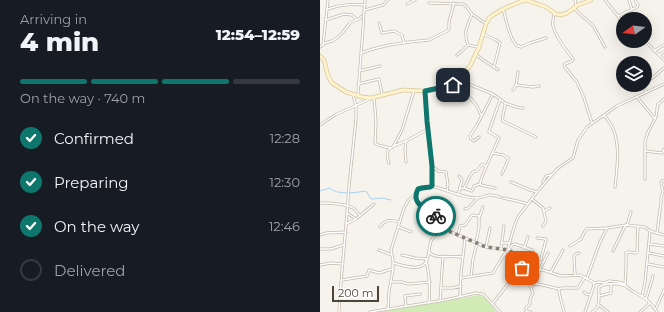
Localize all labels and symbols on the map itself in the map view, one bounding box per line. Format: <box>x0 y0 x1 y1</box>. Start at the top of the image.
north arrow <box>616 12 652 48</box>
pin <box>436 68 470 102</box>
courier <box>416 196 456 236</box>
pin <box>505 251 539 285</box>
scale bar <box>332 284 379 303</box>

